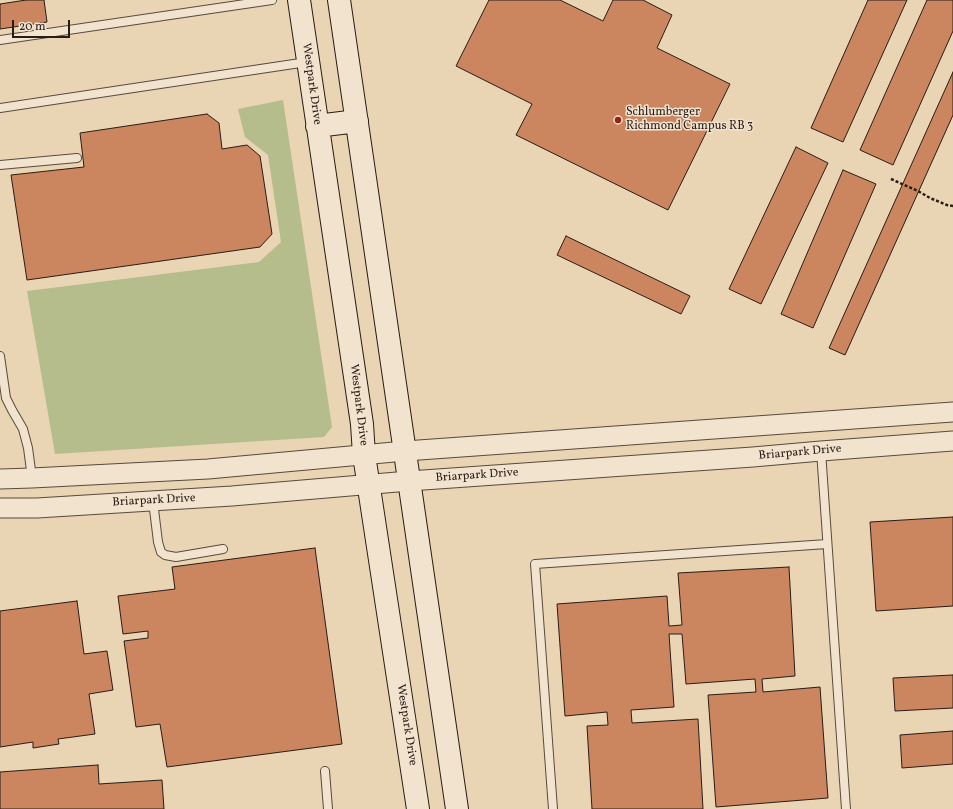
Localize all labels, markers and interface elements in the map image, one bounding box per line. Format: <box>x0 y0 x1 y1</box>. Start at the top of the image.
scale bar <box>14 12 72 38</box>
text: 20 m <box>19 19 46 35</box>
street label: Westpark Drive <box>298 42 324 126</box>
place label: Schlumberger Richmond Campus RB 3 <box>626 106 753 134</box>
marker: Schlumberger Richmond Campus RB 3 <box>613 115 623 125</box>
street label: Westpark Drive <box>346 363 370 447</box>
street label: Briarpark Drive <box>758 442 842 464</box>
street label: Briarpark Drive <box>435 466 519 486</box>
street label: Briarpark Drive <box>112 492 196 510</box>
street label: Westpark Drive <box>392 683 420 767</box>

